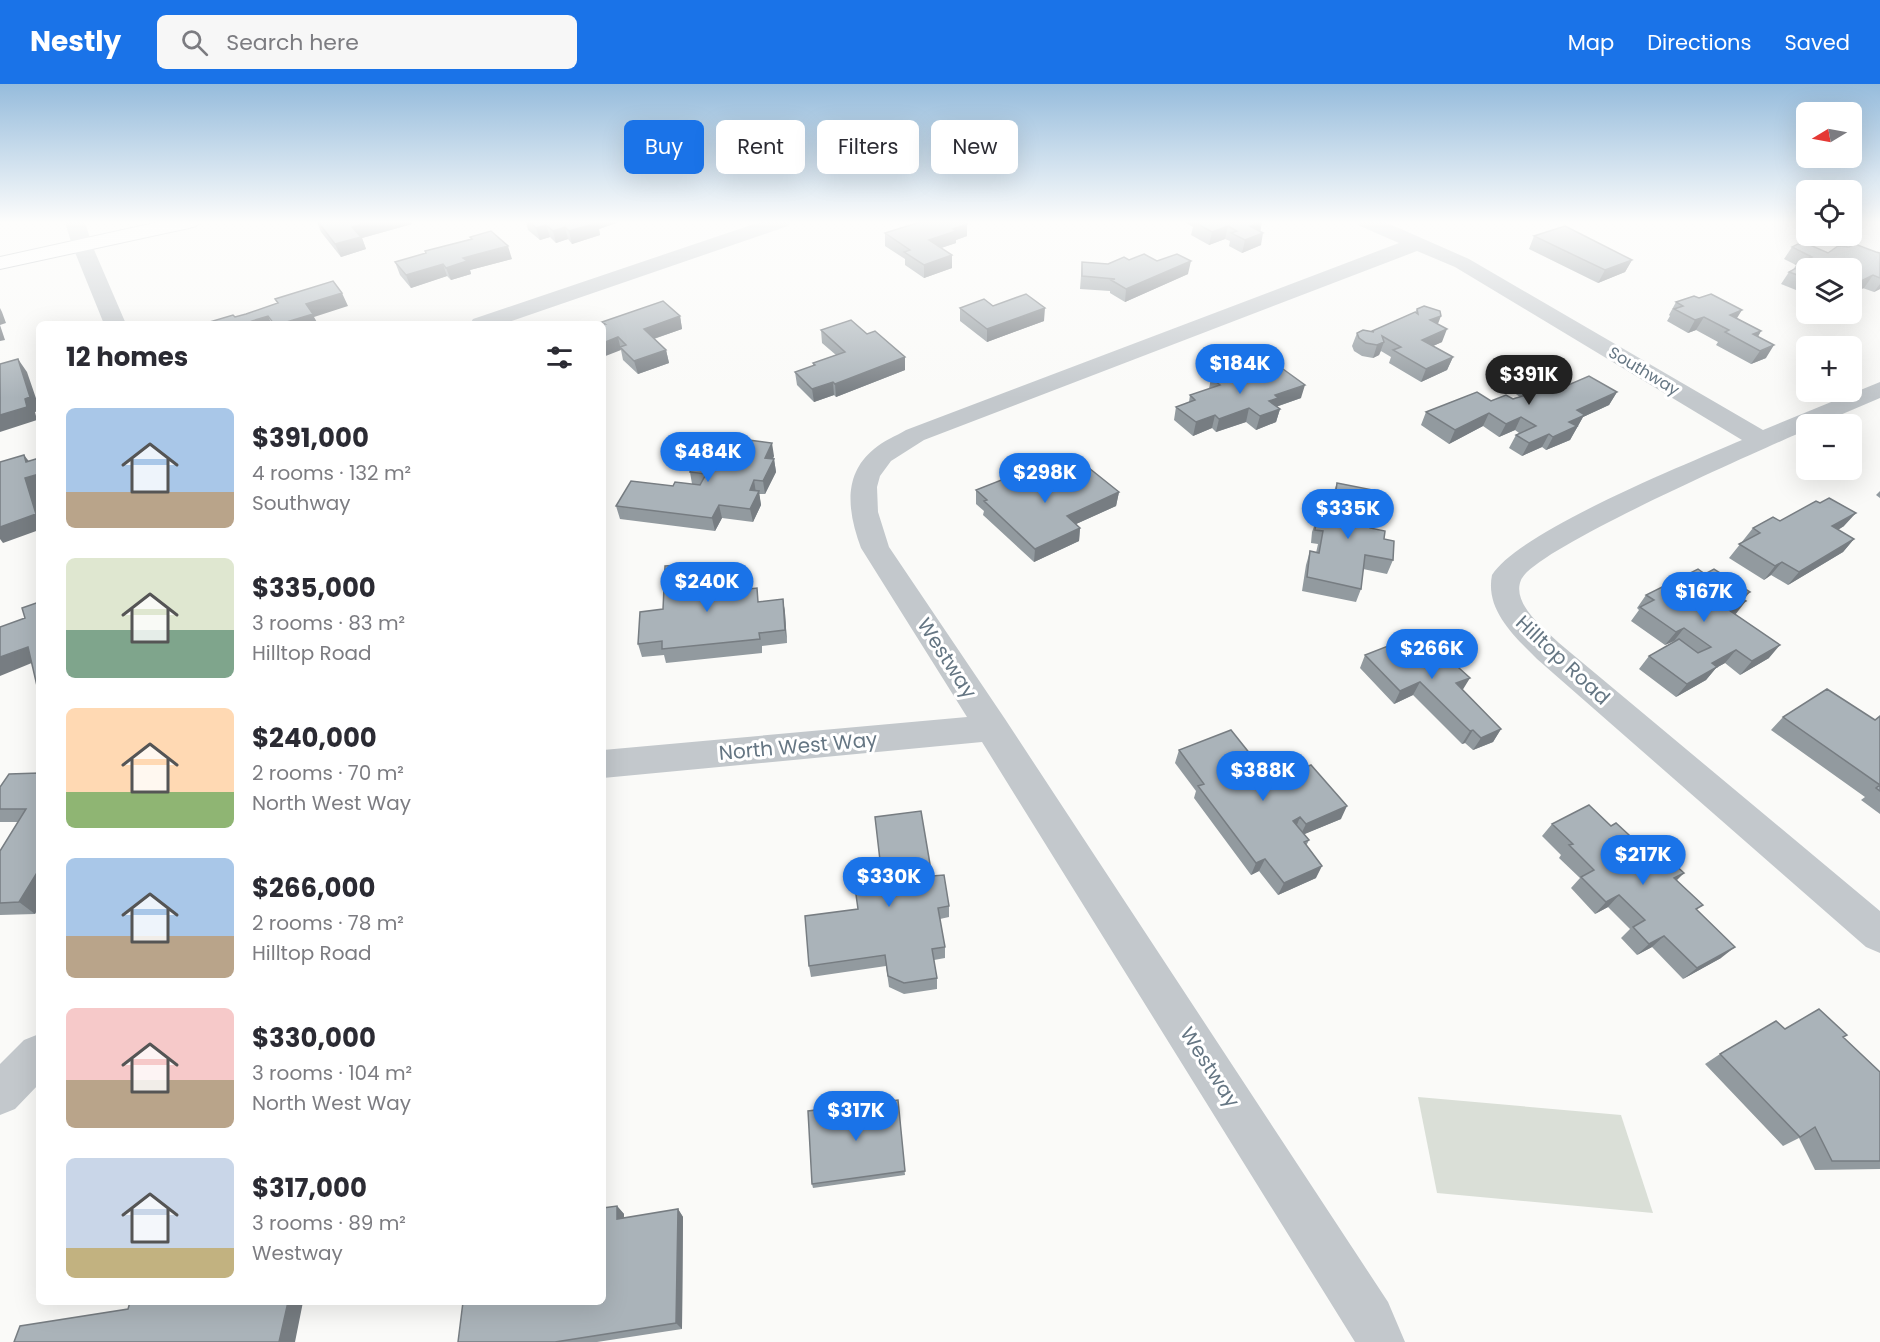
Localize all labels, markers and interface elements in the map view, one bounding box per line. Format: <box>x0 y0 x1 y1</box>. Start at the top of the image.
search box <box>157 15 577 69</box>
text: Nestly <box>30 22 121 61</box>
icon: search <box>178 26 211 59</box>
text: Search here <box>226 27 359 58</box>
text: Map <box>1568 28 1614 57</box>
text: Directions <box>1647 28 1751 57</box>
text: Saved <box>1784 28 1850 57</box>
north arrow <box>1796 102 1862 168</box>
map controls <box>1796 102 1862 480</box>
chip: Buy <box>624 120 704 174</box>
chip: Rent <box>716 120 805 174</box>
chip: Filters <box>817 120 919 174</box>
chip: New <box>931 120 1018 174</box>
button: locate <box>1796 180 1862 246</box>
button: layers <box>1796 258 1862 324</box>
button: + <box>1796 336 1862 402</box>
text: 12 homes <box>66 339 188 375</box>
icon: filters <box>543 341 576 374</box>
street label: Southway <box>1604 341 1684 401</box>
pin: $184K <box>1198 344 1282 395</box>
text: $184K <box>1209 349 1271 377</box>
pin: $391K <box>1487 355 1571 406</box>
text: $391K <box>1499 360 1559 388</box>
button: − <box>1796 414 1862 480</box>
text: $391,000 <box>252 420 369 456</box>
icon: home <box>114 432 186 504</box>
pin: $484K <box>666 432 750 483</box>
text: $484K <box>674 437 742 465</box>
pin: $298K <box>1003 453 1087 504</box>
text: $298K <box>1013 458 1077 486</box>
text: 4 rooms · 132 m² <box>252 459 411 487</box>
text: Southway <box>252 489 351 517</box>
pin: $335K <box>1306 489 1390 540</box>
text: $335K <box>1316 494 1380 522</box>
pin: $240K <box>665 562 749 613</box>
text: $240K <box>674 567 740 595</box>
text: $335,000 <box>252 570 376 606</box>
pin: $167K <box>1662 572 1746 623</box>
text: $167K <box>1675 577 1733 605</box>
icon: home <box>114 582 186 654</box>
text: 3 rooms · 83 m² <box>252 609 405 637</box>
street label: Hilltop Road <box>1510 609 1616 711</box>
street label: Westway <box>911 612 983 704</box>
pin: $266K <box>1390 629 1474 680</box>
text: $266K <box>1400 634 1464 662</box>
text: Hilltop Road <box>252 639 372 667</box>
text: $240,000 <box>252 720 377 756</box>
street label: North West Way <box>718 725 878 767</box>
icon: home <box>114 732 186 804</box>
pin: $388K <box>1221 751 1305 802</box>
text: $388K <box>1230 756 1296 784</box>
text: 2 rooms · 70 m² <box>252 759 404 787</box>
text: North West Way <box>252 789 411 817</box>
pin: $217K <box>1601 835 1685 886</box>
text: $217K <box>1615 840 1671 868</box>
pin: $330K <box>847 857 931 908</box>
text: $330K <box>857 862 921 890</box>
text: $266,000 <box>252 870 375 906</box>
icon: home <box>114 882 186 954</box>
text: 2 rooms · 78 m² <box>252 909 404 937</box>
text: Hilltop Road <box>252 939 372 967</box>
text: $330,000 <box>252 1020 376 1056</box>
street label: Westway <box>1174 1021 1246 1113</box>
icon: home <box>114 1032 186 1104</box>
text: 3 rooms · 104 m² <box>252 1059 412 1087</box>
text: North West Way <box>252 1089 411 1117</box>
pin: $317K <box>814 1091 898 1142</box>
text: $317K <box>827 1096 885 1124</box>
text: $317,000 <box>252 1170 367 1206</box>
icon: home <box>114 1182 186 1254</box>
text: 3 rooms · 89 m² <box>252 1209 406 1237</box>
text: Westway <box>252 1239 343 1267</box>

